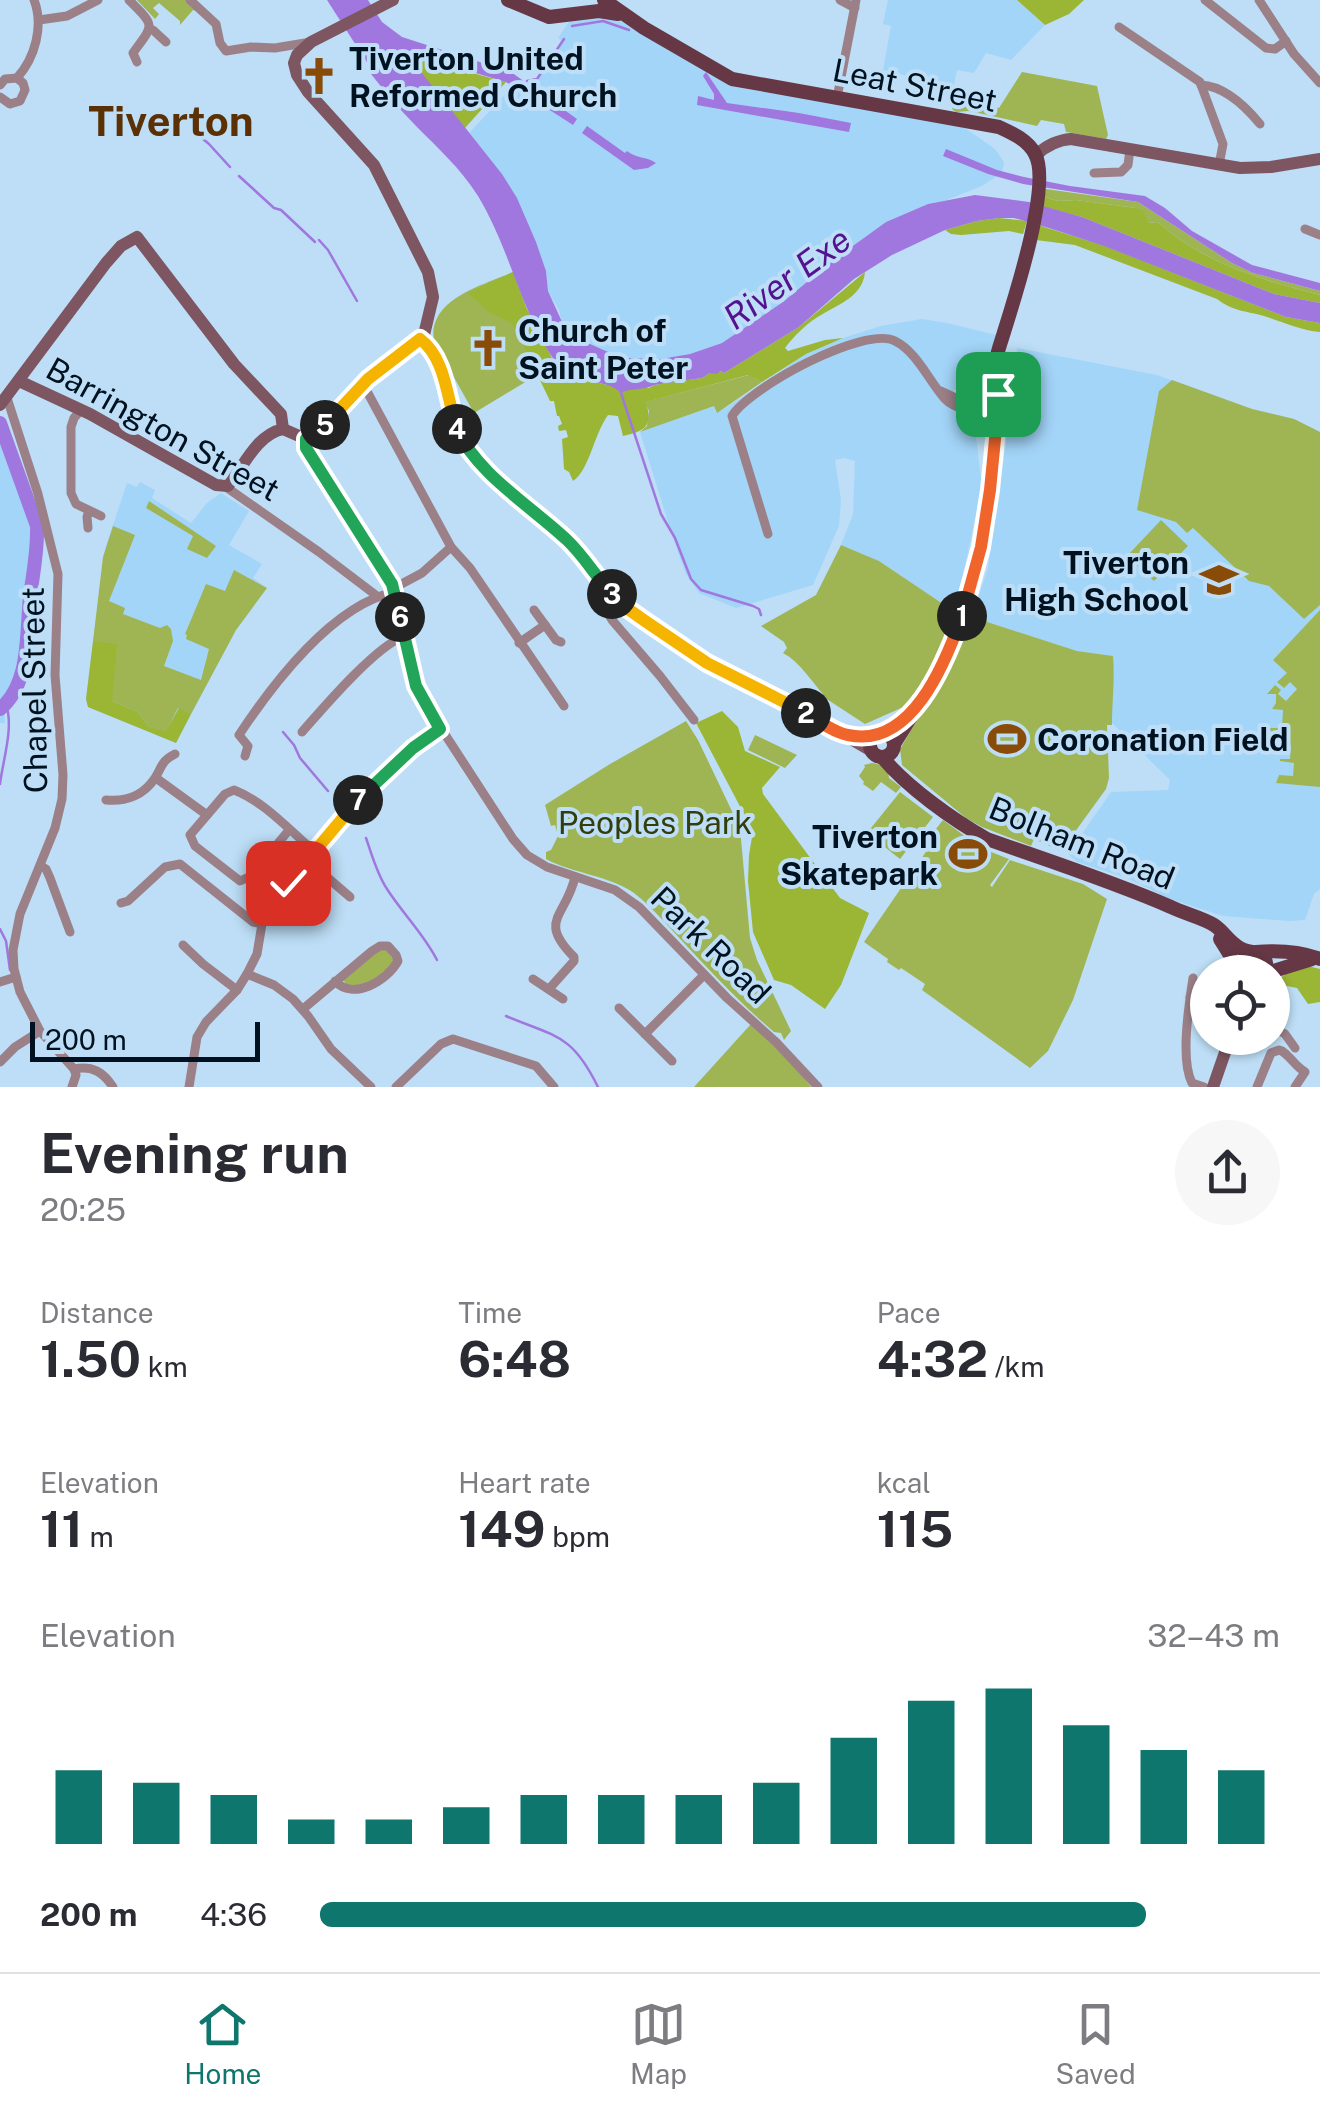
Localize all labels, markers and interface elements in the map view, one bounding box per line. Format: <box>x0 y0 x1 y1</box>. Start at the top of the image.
place label: Tiverton United Reformed Church <box>349 40 617 114</box>
street label: Leat Street <box>830 51 1000 119</box>
church icon: Tiverton United Reformed Church <box>298 55 340 97</box>
district label: Tiverton <box>88 96 254 145</box>
water label: River Exe <box>716 218 858 338</box>
place label: Church of Saint Peter <box>518 312 688 386</box>
church icon: Church of Saint Peter <box>467 327 509 369</box>
street label: Barrington Street <box>40 350 286 508</box>
pin <box>956 352 1041 437</box>
icon: arrive <box>971 367 1026 422</box>
pin: 5 <box>300 400 350 450</box>
pin: 4 <box>432 404 482 454</box>
text: 5 <box>316 408 334 441</box>
text: 4 <box>448 412 466 445</box>
place label: Tiverton High School <box>1004 544 1189 618</box>
school or university icon: Tiverton High School <box>1198 559 1240 601</box>
pin: 3 <box>587 569 637 619</box>
text: 3 <box>603 577 621 610</box>
street label: Chapel Street <box>14 587 54 793</box>
pin: 1 <box>937 591 987 641</box>
pin: 6 <box>375 592 425 642</box>
text: 1 <box>956 599 968 632</box>
text: 6 <box>391 600 409 633</box>
pin: 2 <box>781 688 831 738</box>
text: 2 <box>797 696 815 729</box>
sports icon: Coronation Field <box>986 718 1028 760</box>
place label: Coronation Field <box>1037 721 1289 758</box>
pin: 7 <box>333 775 383 825</box>
text: 7 <box>349 783 367 816</box>
street label: Bolham Road <box>984 789 1180 897</box>
park label: Peoples Park <box>558 804 752 841</box>
place label: Tiverton Skatepark <box>780 818 938 892</box>
sports icon: Tiverton Skatepark <box>947 833 989 875</box>
pin <box>246 841 331 926</box>
icon: check <box>261 856 316 911</box>
street label: Park Road <box>644 879 778 1011</box>
map controls <box>1190 955 1290 1055</box>
button: locate <box>1190 955 1290 1055</box>
scale bar <box>30 1017 260 1062</box>
text: 200 m <box>45 1023 127 1056</box>
button: share <box>1175 1120 1280 1225</box>
text: Evening run <box>40 1121 349 1185</box>
text: 20:25 <box>40 1191 126 1228</box>
text: Distance <box>40 1296 154 1329</box>
text: Time <box>458 1296 522 1329</box>
text: Pace <box>877 1296 941 1329</box>
text: 1.50 <box>40 1329 141 1388</box>
text: 6:48 <box>458 1329 571 1388</box>
text: 4:32 <box>877 1329 988 1388</box>
text: km <box>141 1350 188 1383</box>
text: /km <box>988 1350 1045 1383</box>
text: Elevation <box>40 1466 159 1499</box>
text: Heart rate <box>458 1466 591 1499</box>
text: kcal <box>877 1466 931 1499</box>
text: 11 <box>40 1499 83 1558</box>
text: 149 <box>458 1499 545 1558</box>
text: 115 <box>877 1499 953 1558</box>
text: m <box>83 1520 114 1553</box>
text: bpm <box>545 1520 610 1553</box>
text: Elevation <box>40 1617 176 1654</box>
text: 32–43 m <box>1147 1617 1280 1654</box>
text: 200 m <box>40 1896 137 1933</box>
text: 4:36 <box>200 1896 267 1933</box>
tab: Home <box>184 1997 261 2090</box>
tab: Map <box>630 1997 687 2090</box>
tab: Saved <box>1056 1997 1136 2090</box>

